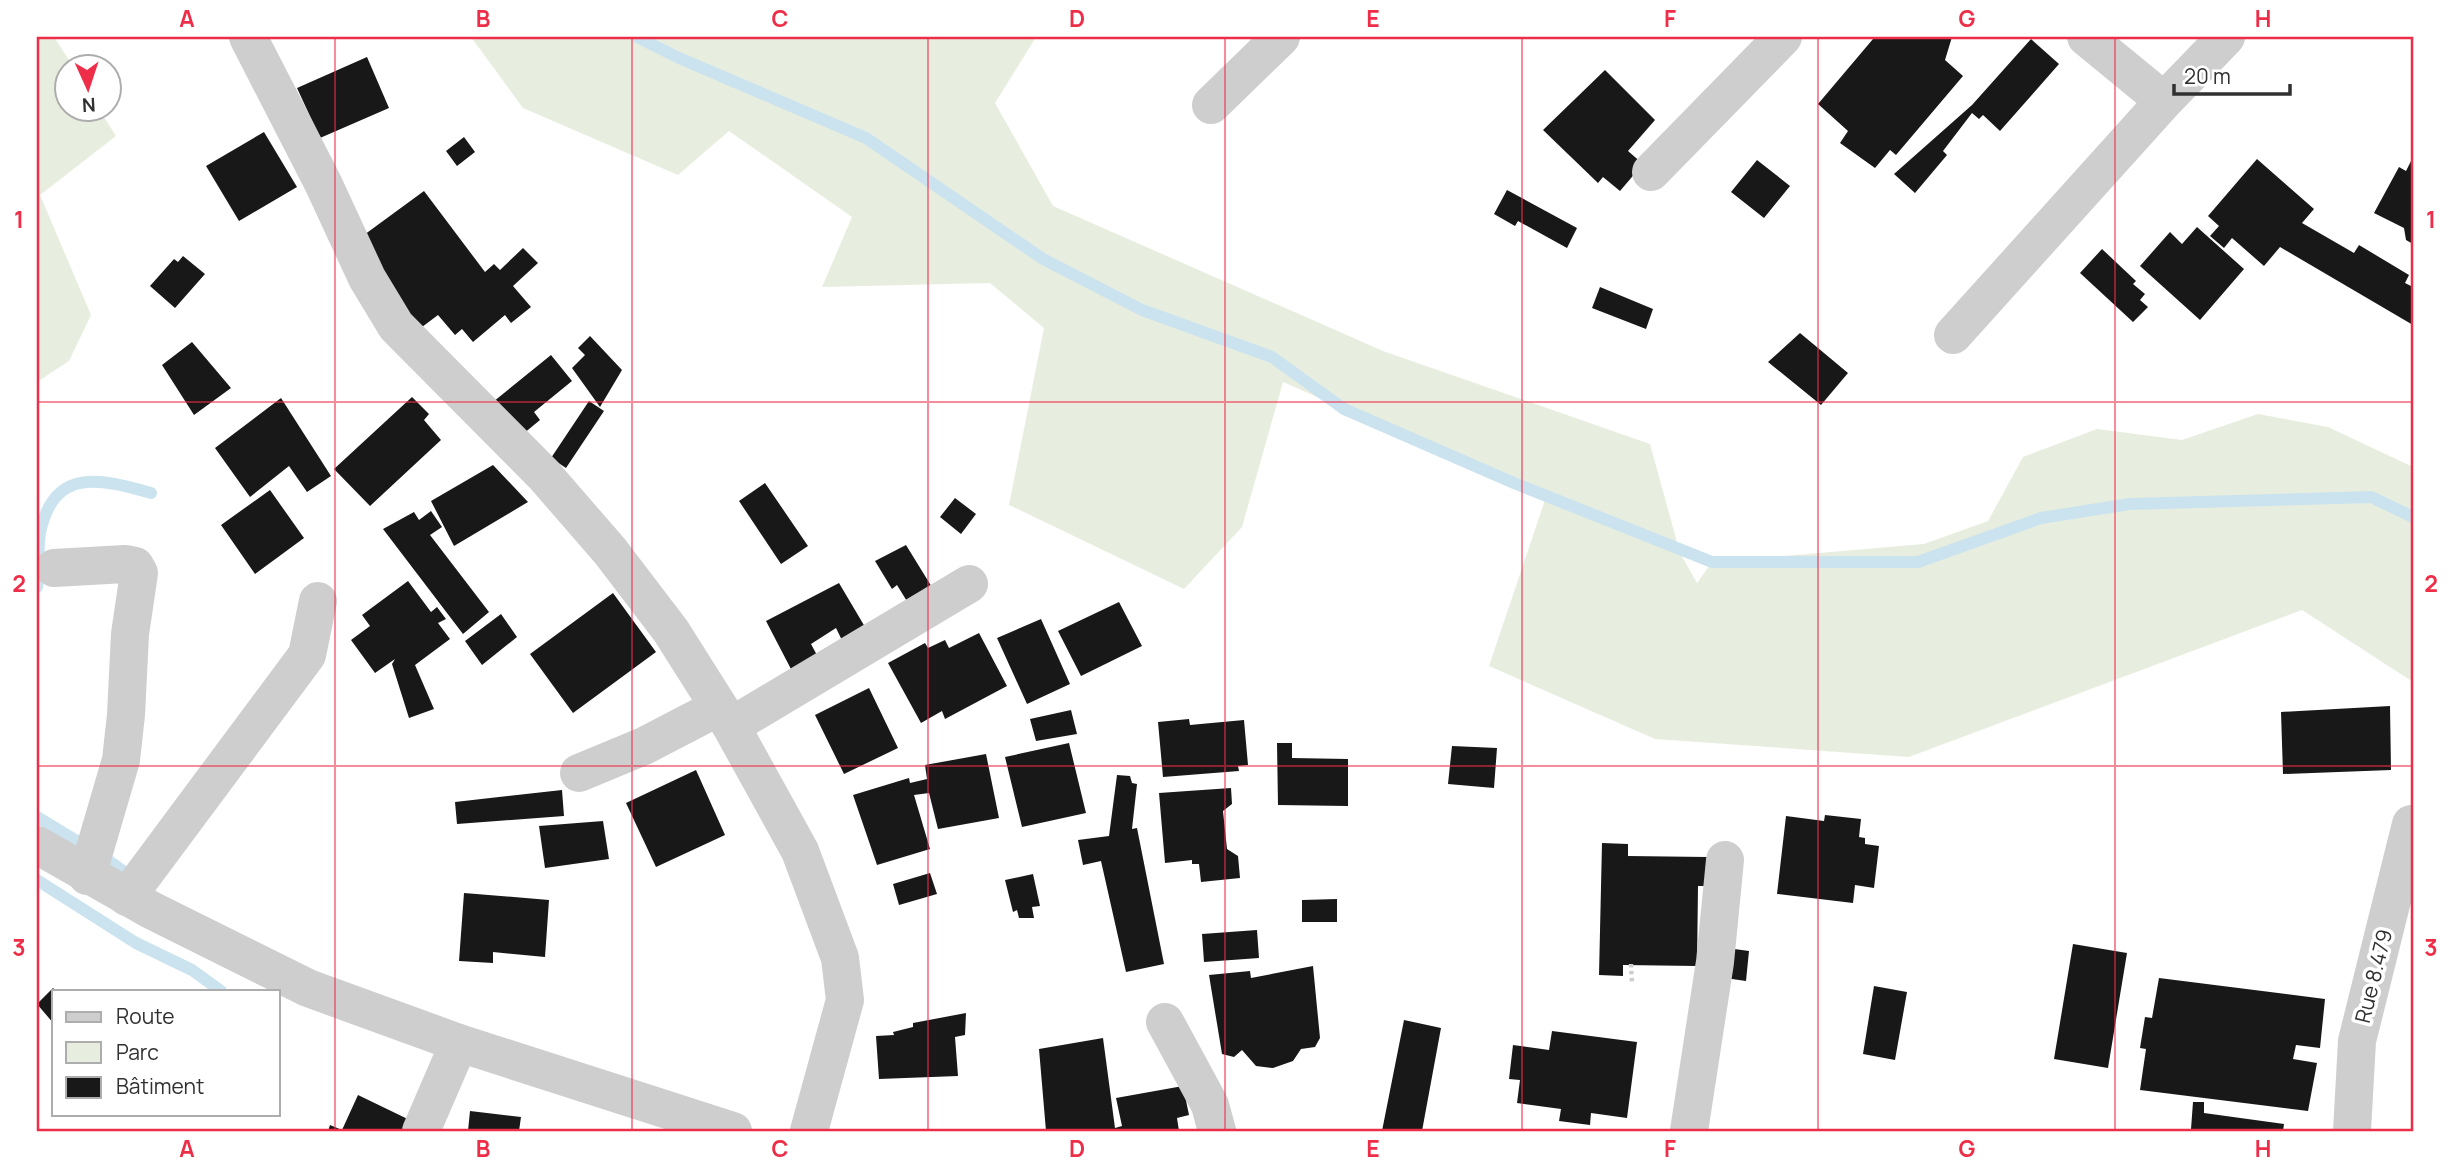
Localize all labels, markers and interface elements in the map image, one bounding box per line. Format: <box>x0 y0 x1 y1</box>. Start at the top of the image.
text: A <box>179 2 195 34</box>
text: B <box>476 2 490 34</box>
text: C <box>772 2 789 34</box>
text: D <box>1069 2 1085 34</box>
text: E <box>1366 2 1380 34</box>
text: F <box>1664 2 1676 34</box>
text: G <box>1959 2 1976 34</box>
text: H <box>2255 2 2271 34</box>
north arrow <box>52 52 122 122</box>
scale bar <box>2174 52 2289 96</box>
text: 20 m <box>2184 62 2231 90</box>
text: N <box>81 92 96 118</box>
text: 1 <box>14 203 24 235</box>
text: 1 <box>2426 203 2436 235</box>
text: 2 <box>12 567 26 599</box>
text: 2 <box>2424 567 2438 599</box>
street label: Rue 8.479 <box>2348 926 2398 1026</box>
text: 3 <box>12 931 26 963</box>
text: 3 <box>2424 931 2438 963</box>
legend <box>52 990 280 1116</box>
text: Route <box>116 1002 174 1030</box>
text: Parc <box>116 1038 159 1066</box>
text: Bâtiment <box>116 1072 204 1100</box>
text: A <box>179 1132 195 1164</box>
text: B <box>476 1132 490 1164</box>
text: C <box>772 1132 789 1164</box>
text: D <box>1069 1132 1085 1164</box>
text: E <box>1366 1132 1380 1164</box>
text: F <box>1664 1132 1676 1164</box>
text: G <box>1959 1132 1976 1164</box>
text: H <box>2255 1132 2271 1164</box>

